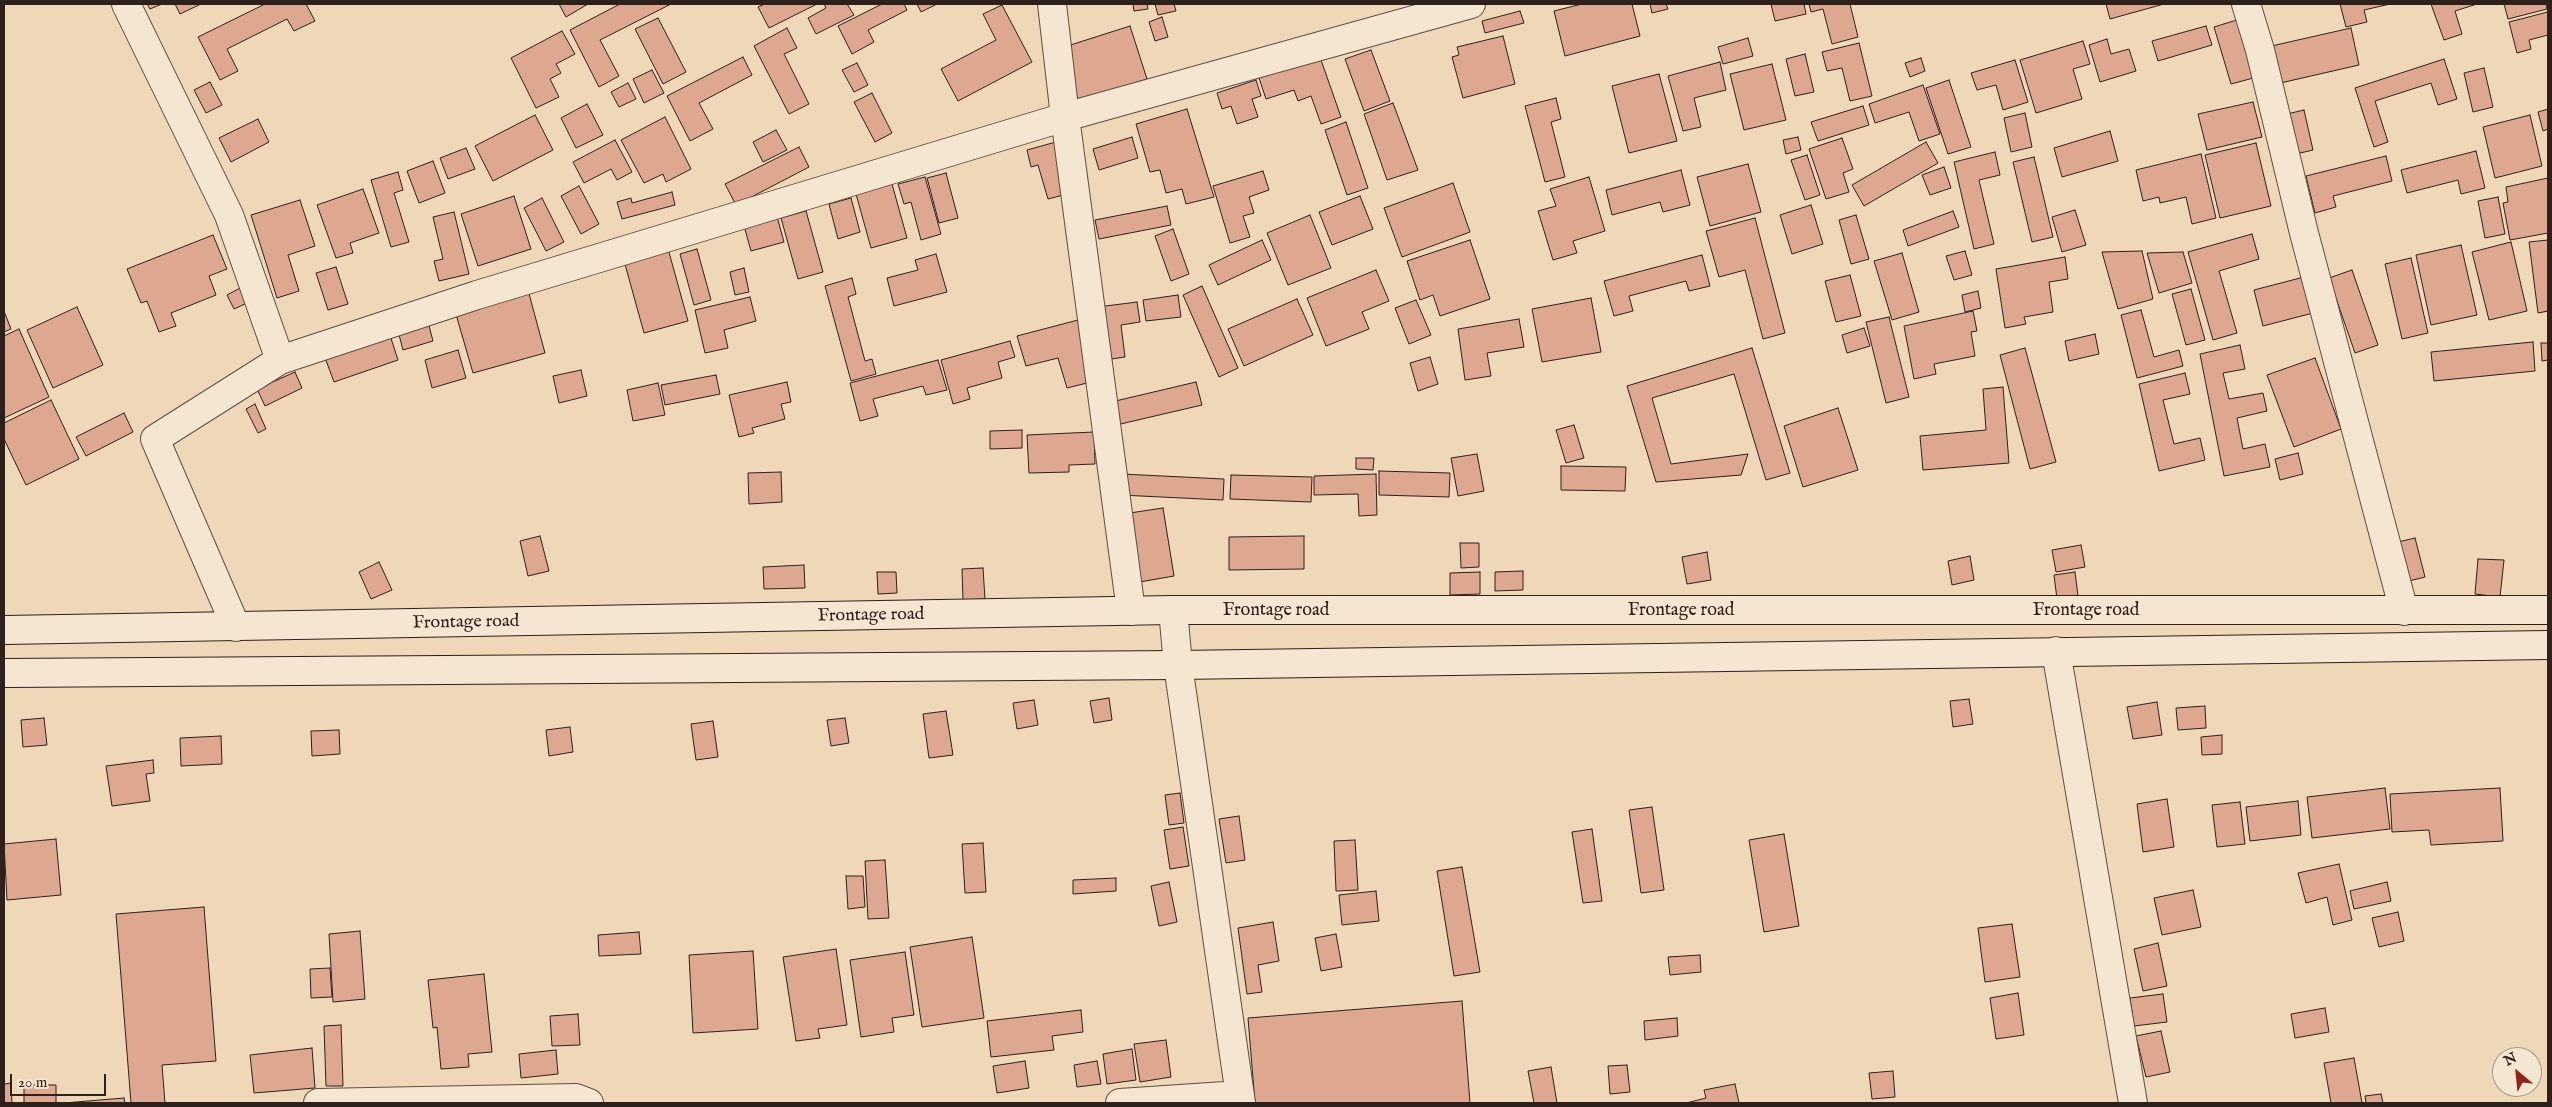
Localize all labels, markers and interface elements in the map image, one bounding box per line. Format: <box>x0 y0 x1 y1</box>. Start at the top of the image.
street label: Frontage road <box>1223 600 1329 622</box>
street label: Frontage road <box>1628 600 1734 622</box>
street label: Frontage road <box>2033 600 2139 622</box>
street label: Frontage road <box>818 604 924 628</box>
street label: Frontage road <box>413 611 519 635</box>
north arrow <box>2492 1047 2542 1097</box>
text: N <box>2501 1049 2520 1070</box>
scale bar <box>12 1064 109 1096</box>
text: 20 m <box>18 1073 47 1092</box>

